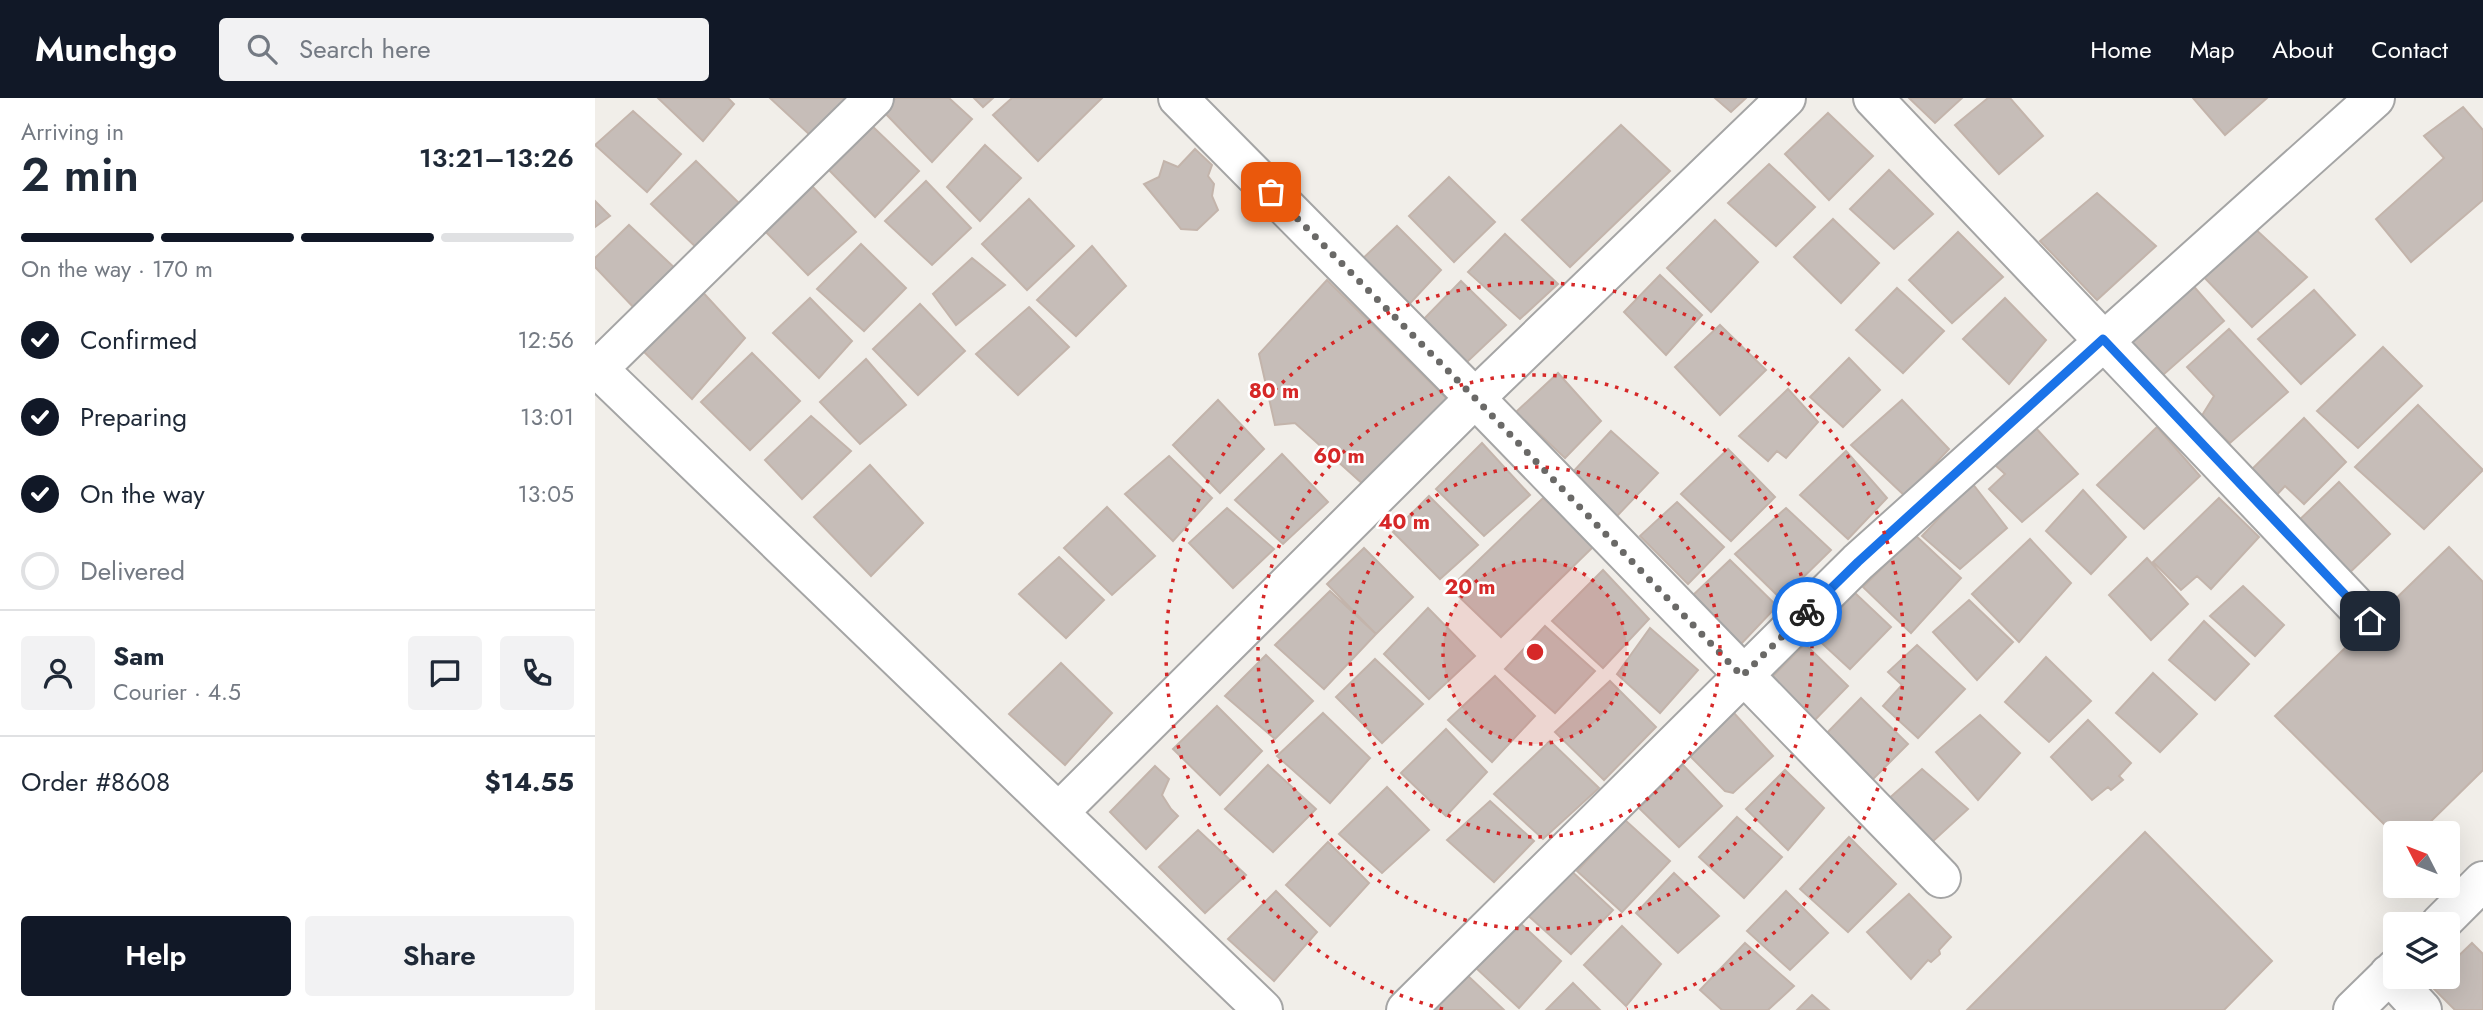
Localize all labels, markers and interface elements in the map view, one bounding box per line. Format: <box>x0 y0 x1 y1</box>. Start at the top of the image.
search box <box>219 18 709 81</box>
text: Munchgo <box>35 26 177 73</box>
icon: search <box>243 30 281 68</box>
text: Search here <box>299 30 431 68</box>
text: Home <box>2090 32 2152 67</box>
text: Map <box>2190 32 2234 67</box>
text: About <box>2272 32 2333 67</box>
text: Contact <box>2371 32 2448 67</box>
text: Arriving in <box>21 115 124 149</box>
text: 13:21–13:26 <box>419 139 574 177</box>
text: 2 min <box>21 142 139 208</box>
pin <box>1241 162 1301 222</box>
icon: bag <box>1252 173 1290 211</box>
text: On the way · 170 m <box>21 252 213 286</box>
icon: check <box>21 321 59 359</box>
text: Confirmed <box>80 321 197 359</box>
text: 12:56 <box>517 323 574 357</box>
text: 80 m <box>1249 376 1299 406</box>
icon: check <box>21 398 59 436</box>
text: Preparing <box>80 398 187 436</box>
text: 13:01 <box>520 400 574 434</box>
text: 60 m <box>1313 441 1365 471</box>
icon: check <box>21 475 59 513</box>
text: On the way <box>80 475 205 513</box>
text: 13:05 <box>517 477 574 511</box>
text: 40 m <box>1378 507 1430 537</box>
text: Delivered <box>80 552 185 590</box>
text: 20 m <box>1444 572 1496 602</box>
courier <box>1772 577 1842 647</box>
pin <box>2340 591 2400 651</box>
icon: bike <box>1788 593 1826 631</box>
icon: home <box>2351 602 2389 640</box>
button: person <box>21 636 95 710</box>
button: chat <box>408 636 482 710</box>
button: phone <box>500 636 574 710</box>
text: Sam <box>113 637 165 675</box>
centre of rings <box>1523 640 1547 664</box>
text: Courier · 4.5 <box>113 675 241 709</box>
text: Order #8608 <box>21 763 170 801</box>
text: $14.55 <box>485 763 574 801</box>
north arrow <box>2383 821 2461 898</box>
map controls <box>2383 821 2460 989</box>
button: layers <box>2383 912 2460 989</box>
button: Help <box>21 916 291 996</box>
button: Share <box>305 916 574 996</box>

